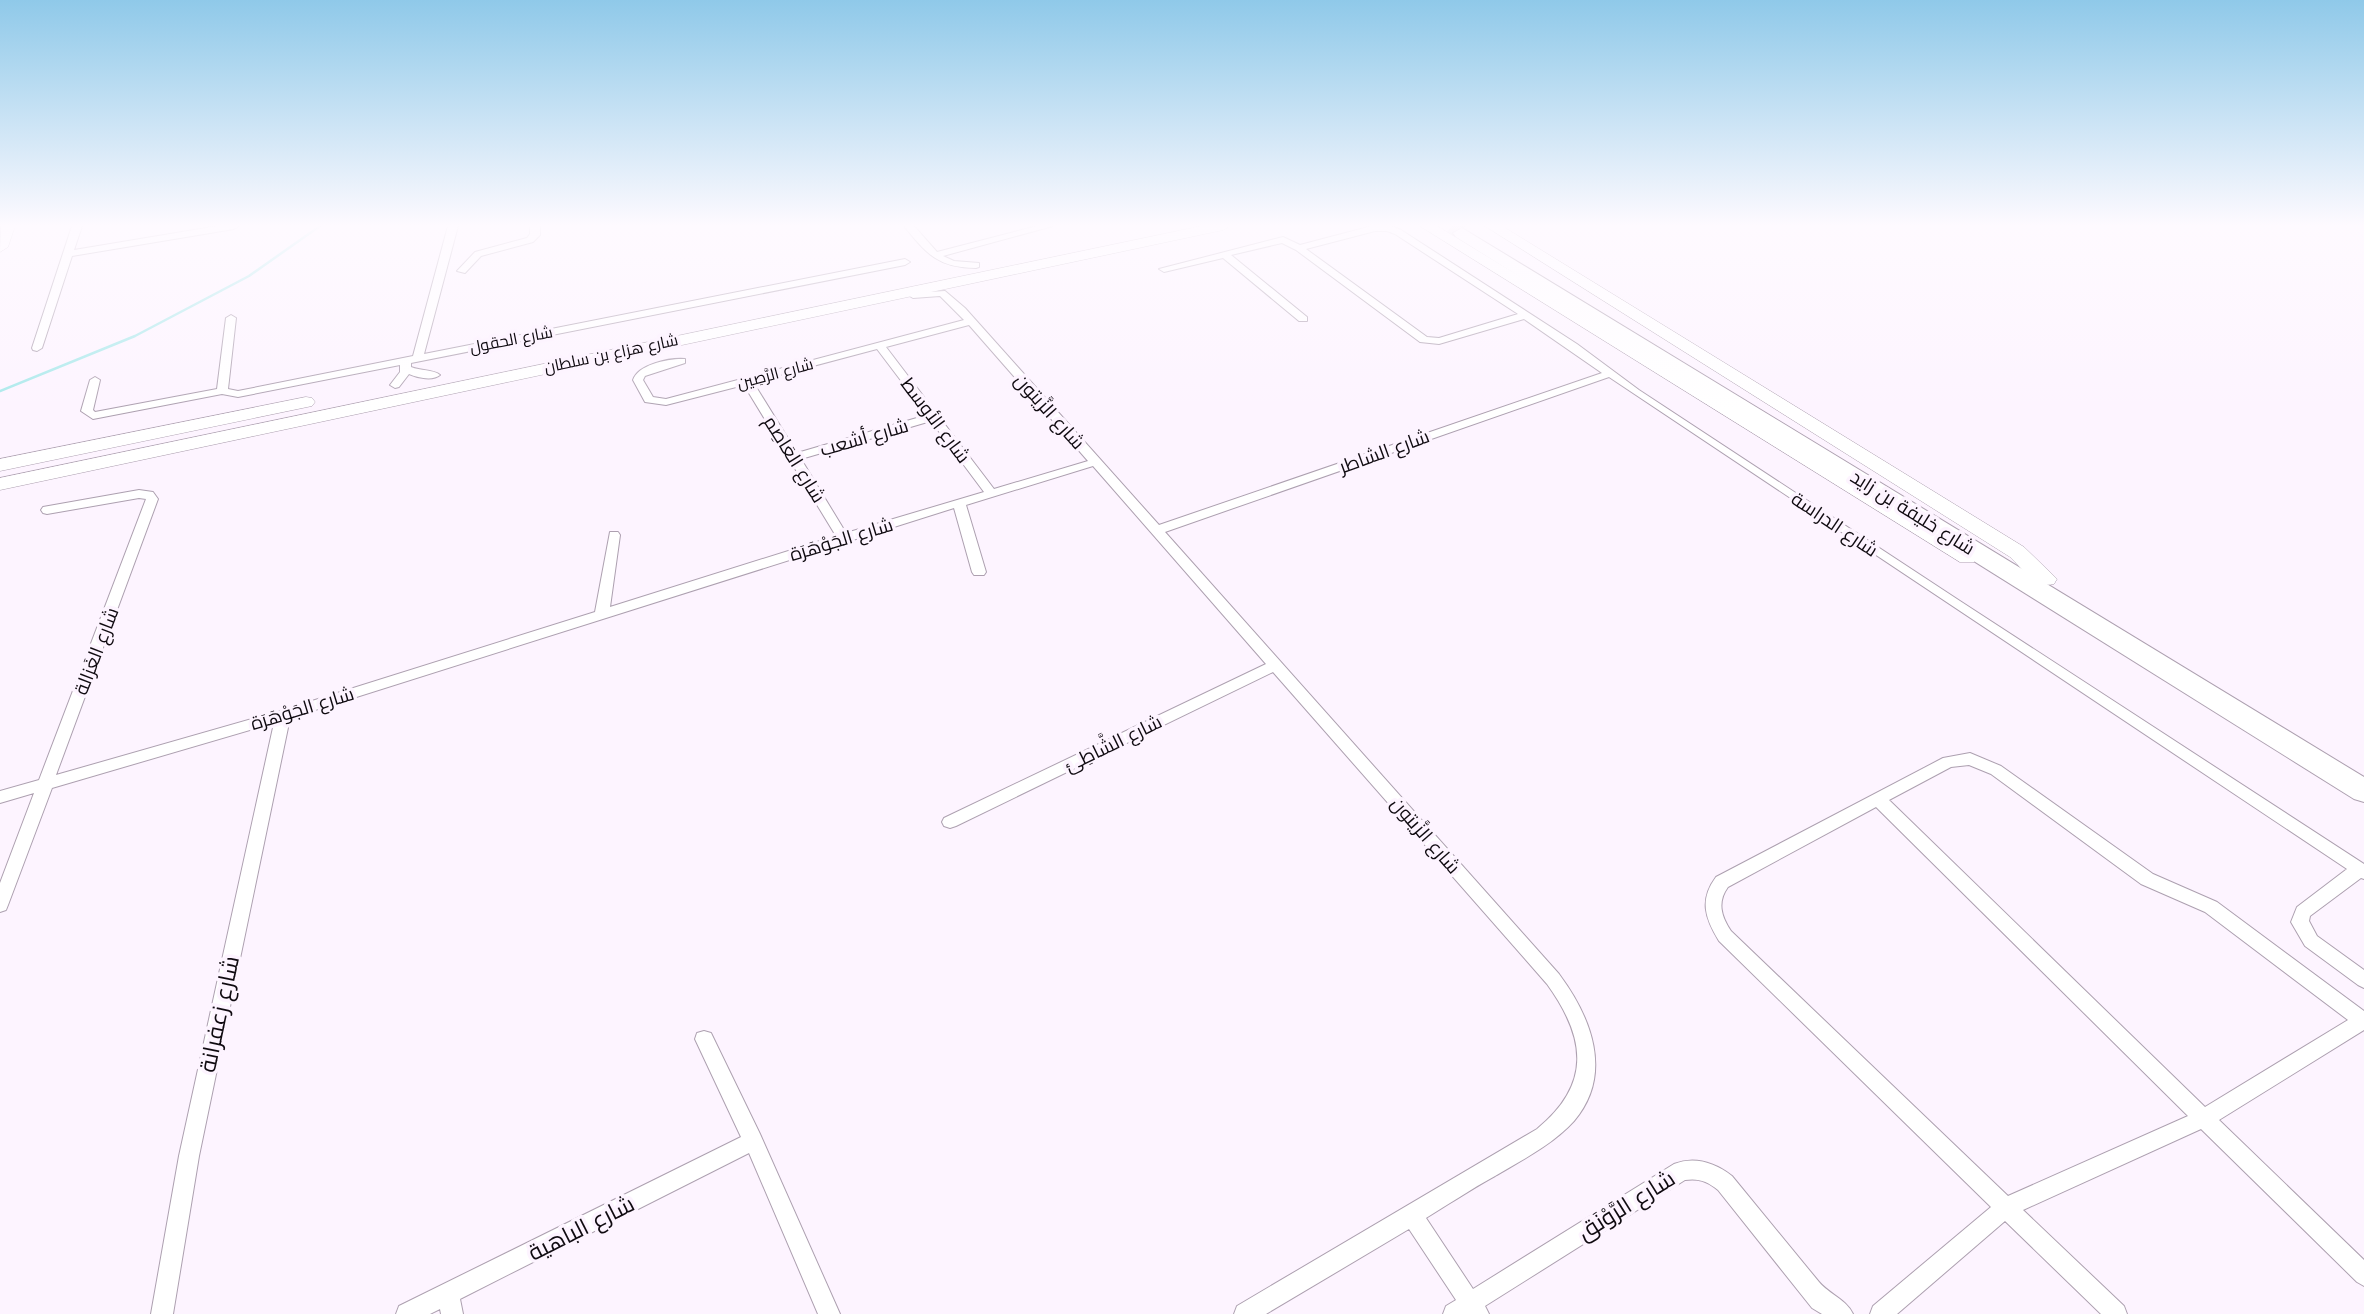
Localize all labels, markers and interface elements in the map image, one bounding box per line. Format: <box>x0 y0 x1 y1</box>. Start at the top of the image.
street label: شارع الحقول <box>468 321 555 359</box>
street label: شارع هزاع بن سلطان <box>542 329 680 379</box>
street label: شارع الرَّصِين <box>735 353 816 395</box>
street label: شارع الزَّيتون <box>1008 369 1090 455</box>
street label: شارع الأوسط <box>894 373 975 469</box>
street label: شارع العَاصِم <box>757 411 830 508</box>
street label: شارع أشعب <box>817 414 911 463</box>
street label: شارع الشاطر <box>1335 425 1433 481</box>
street label: شارع خليفة بن زايد <box>1845 465 1979 561</box>
street label: شارع الدراسة <box>1786 487 1882 563</box>
street label: شارع الجَوْهَرَة <box>787 513 896 568</box>
street label: شارع الغَزالة <box>69 604 126 699</box>
street label: شارع الجَوْهَرَة <box>248 682 357 737</box>
street label: شارع الشَّاطِئ <box>1059 707 1167 779</box>
street label: شارع الزَّيتون <box>1385 792 1465 880</box>
street label: شارع زعفرانة <box>193 953 247 1075</box>
street label: شارع الرَّوْنَق <box>1572 1164 1681 1248</box>
street label: شارع الباهية <box>523 1189 640 1268</box>

